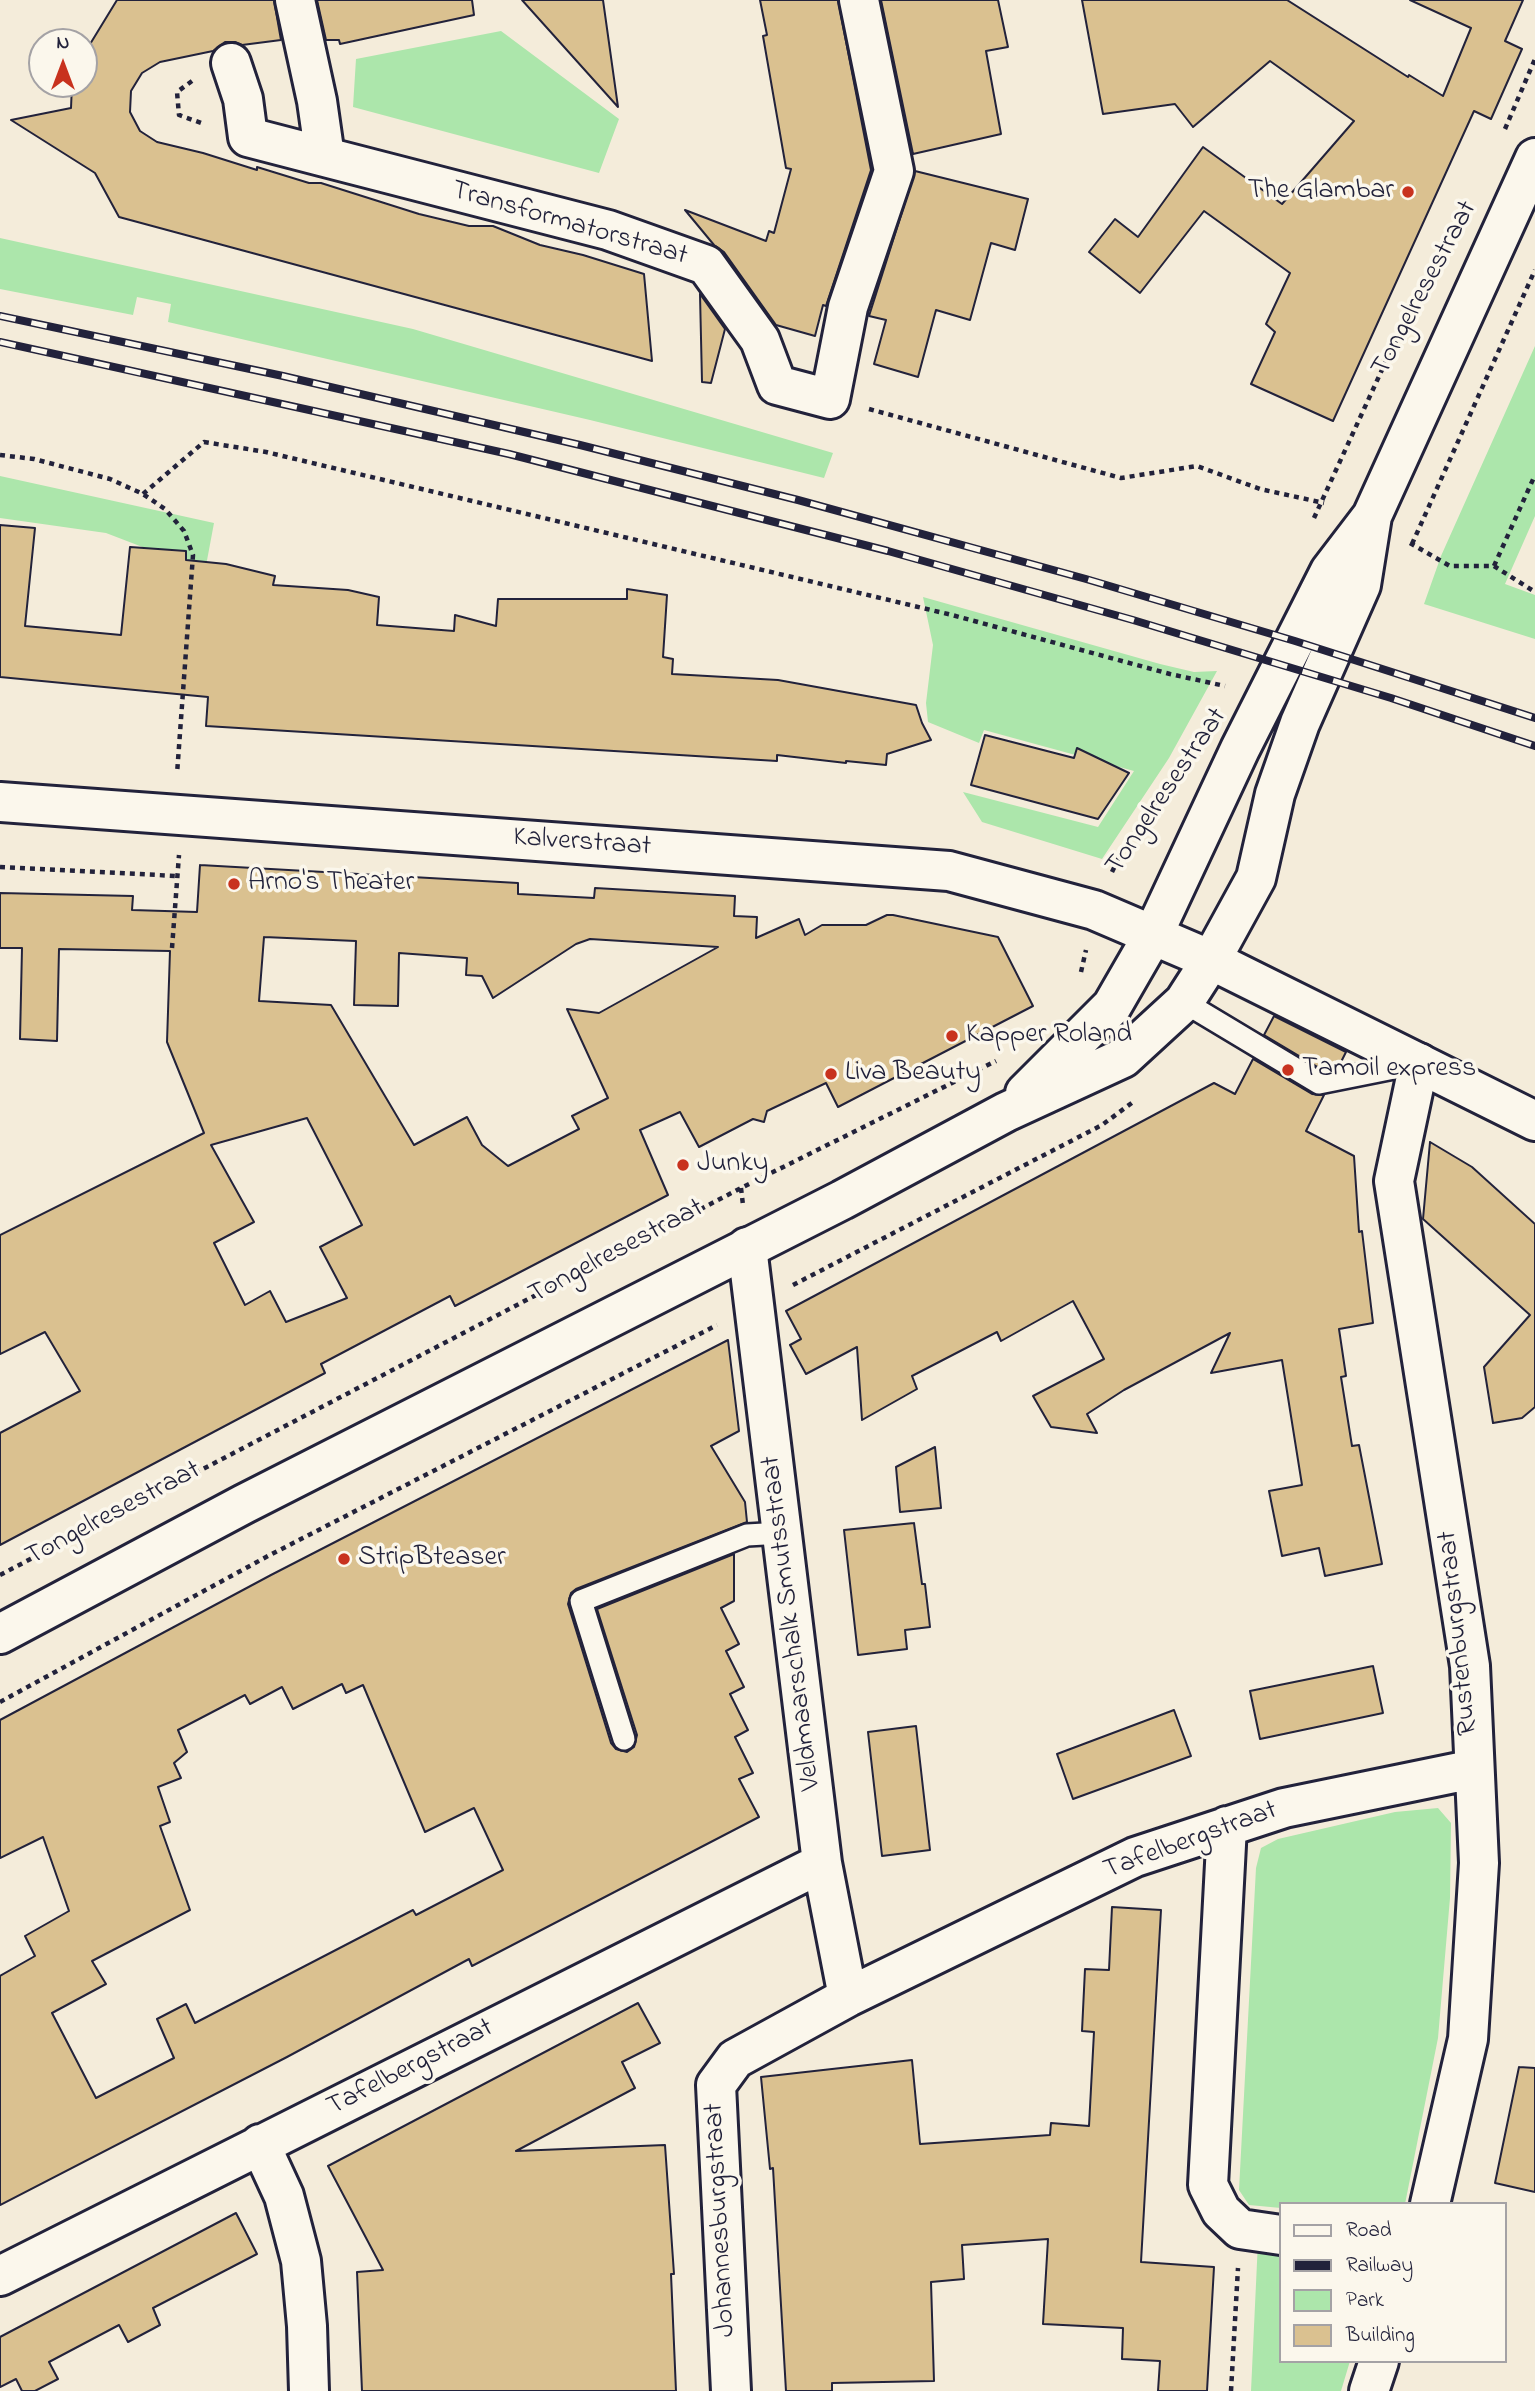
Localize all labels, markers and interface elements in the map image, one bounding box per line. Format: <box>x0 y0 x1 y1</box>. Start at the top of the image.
north arrow <box>28 28 98 98</box>
text: N <box>57 30 69 57</box>
street label: Transformatorstraat <box>447 175 691 275</box>
place label: The Glambar <box>1247 175 1394 209</box>
marker: The Glambar <box>1400 184 1416 200</box>
street label: Tongelresestraat <box>1366 196 1486 382</box>
street label: Tongelresestraat <box>1100 703 1236 881</box>
street label: Kalverstraat <box>512 822 652 866</box>
place label: Arno's Theater <box>248 867 414 901</box>
marker: Arno's Theater <box>226 876 242 892</box>
place label: Kapper Roland <box>966 1019 1132 1053</box>
marker: Kapper Roland <box>944 1028 960 1044</box>
place label: Tamoil express <box>1302 1053 1476 1087</box>
place label: Liva Beauty <box>845 1057 981 1091</box>
marker: Tamoil express <box>1280 1062 1296 1078</box>
marker: Liva Beauty <box>823 1066 839 1082</box>
place label: Junky <box>697 1148 768 1182</box>
marker: Junky <box>675 1157 691 1173</box>
street label: Tongelresestraat <box>524 1193 710 1313</box>
street label: Veldmaarschalk Smutsstraat <box>756 1454 830 1792</box>
street label: Tongelresestraat <box>21 1455 207 1575</box>
street label: Rustenburgstraat <box>1433 1529 1487 1737</box>
place label: StripBteaser <box>358 1542 506 1576</box>
marker: StripBteaser <box>336 1551 352 1567</box>
street label: Tafelbergstraat <box>1100 1795 1282 1889</box>
street label: Tafelbergstraat <box>322 2013 500 2125</box>
street label: Johannesburgstraat <box>699 2102 745 2338</box>
legend <box>1280 2202 1507 2363</box>
text: Road <box>1346 2216 1392 2246</box>
text: Railway <box>1346 2251 1413 2281</box>
text: Park <box>1346 2286 1384 2316</box>
text: Building <box>1346 2321 1415 2351</box>

